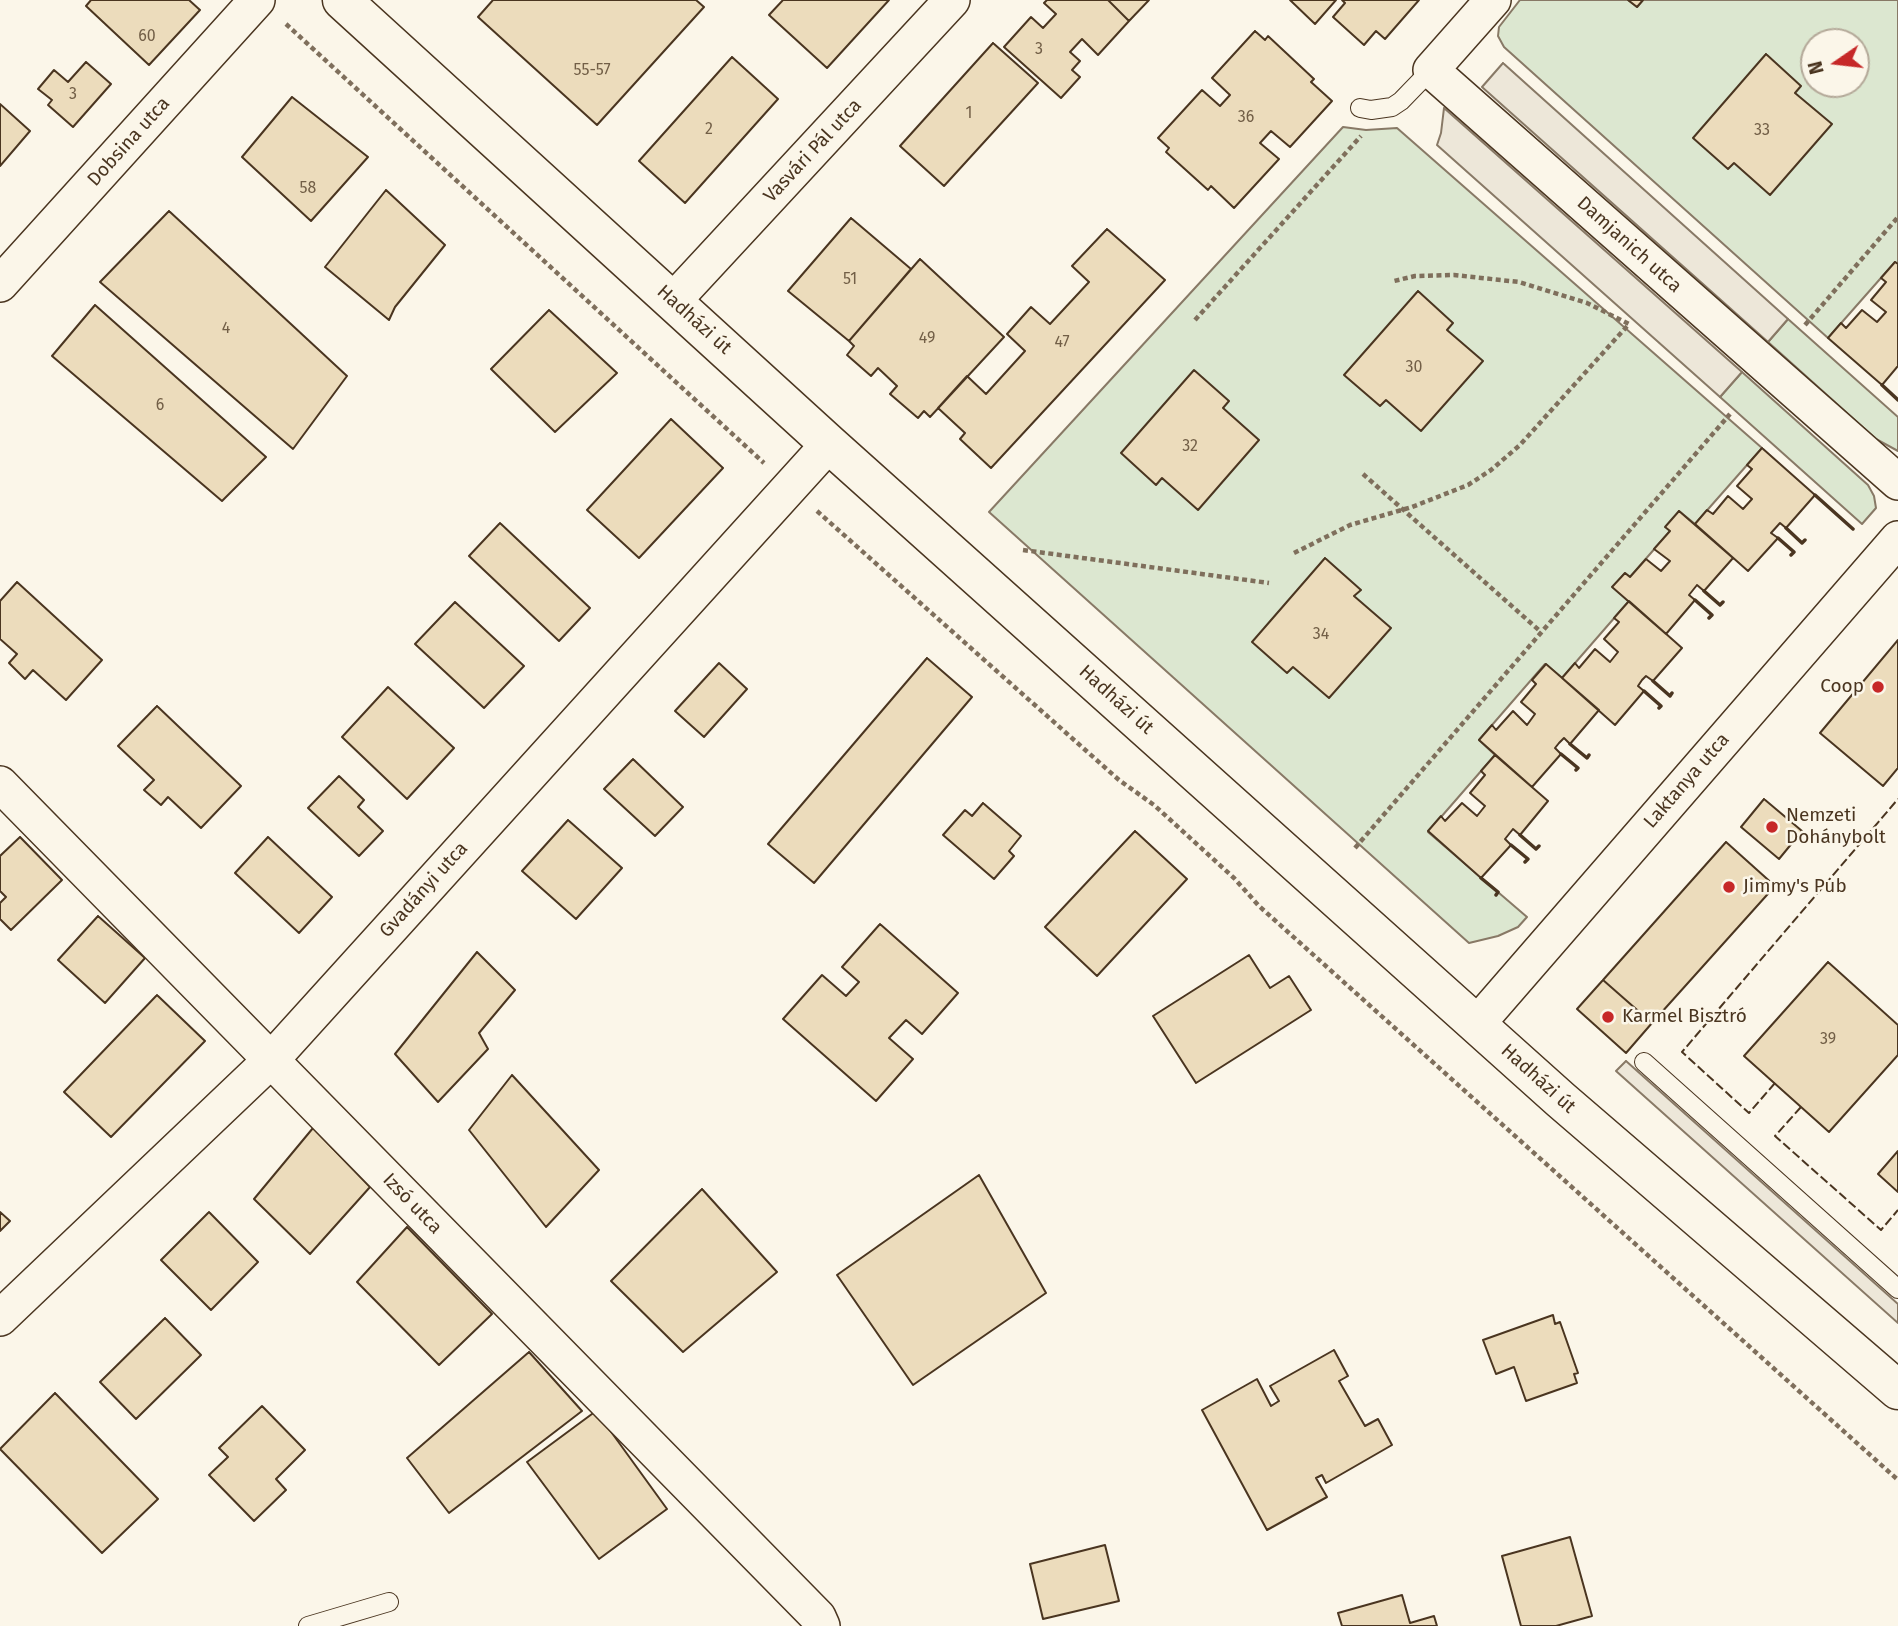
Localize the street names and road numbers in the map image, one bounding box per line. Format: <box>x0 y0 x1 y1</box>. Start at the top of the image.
street label: Dobsina utca <box>83 93 175 191</box>
street label: Vasvári Pál utca <box>759 95 867 207</box>
street label: Damjanich utca <box>1572 192 1686 298</box>
street label: Hadházi út <box>652 281 736 359</box>
street label: Hadházi út <box>1074 661 1158 739</box>
street label: Laktanya utca <box>1639 729 1735 833</box>
street label: Gvadányi utca <box>375 838 473 942</box>
street label: Hadházi út <box>1496 1040 1580 1118</box>
street label: Izsó utca <box>378 1169 446 1239</box>

